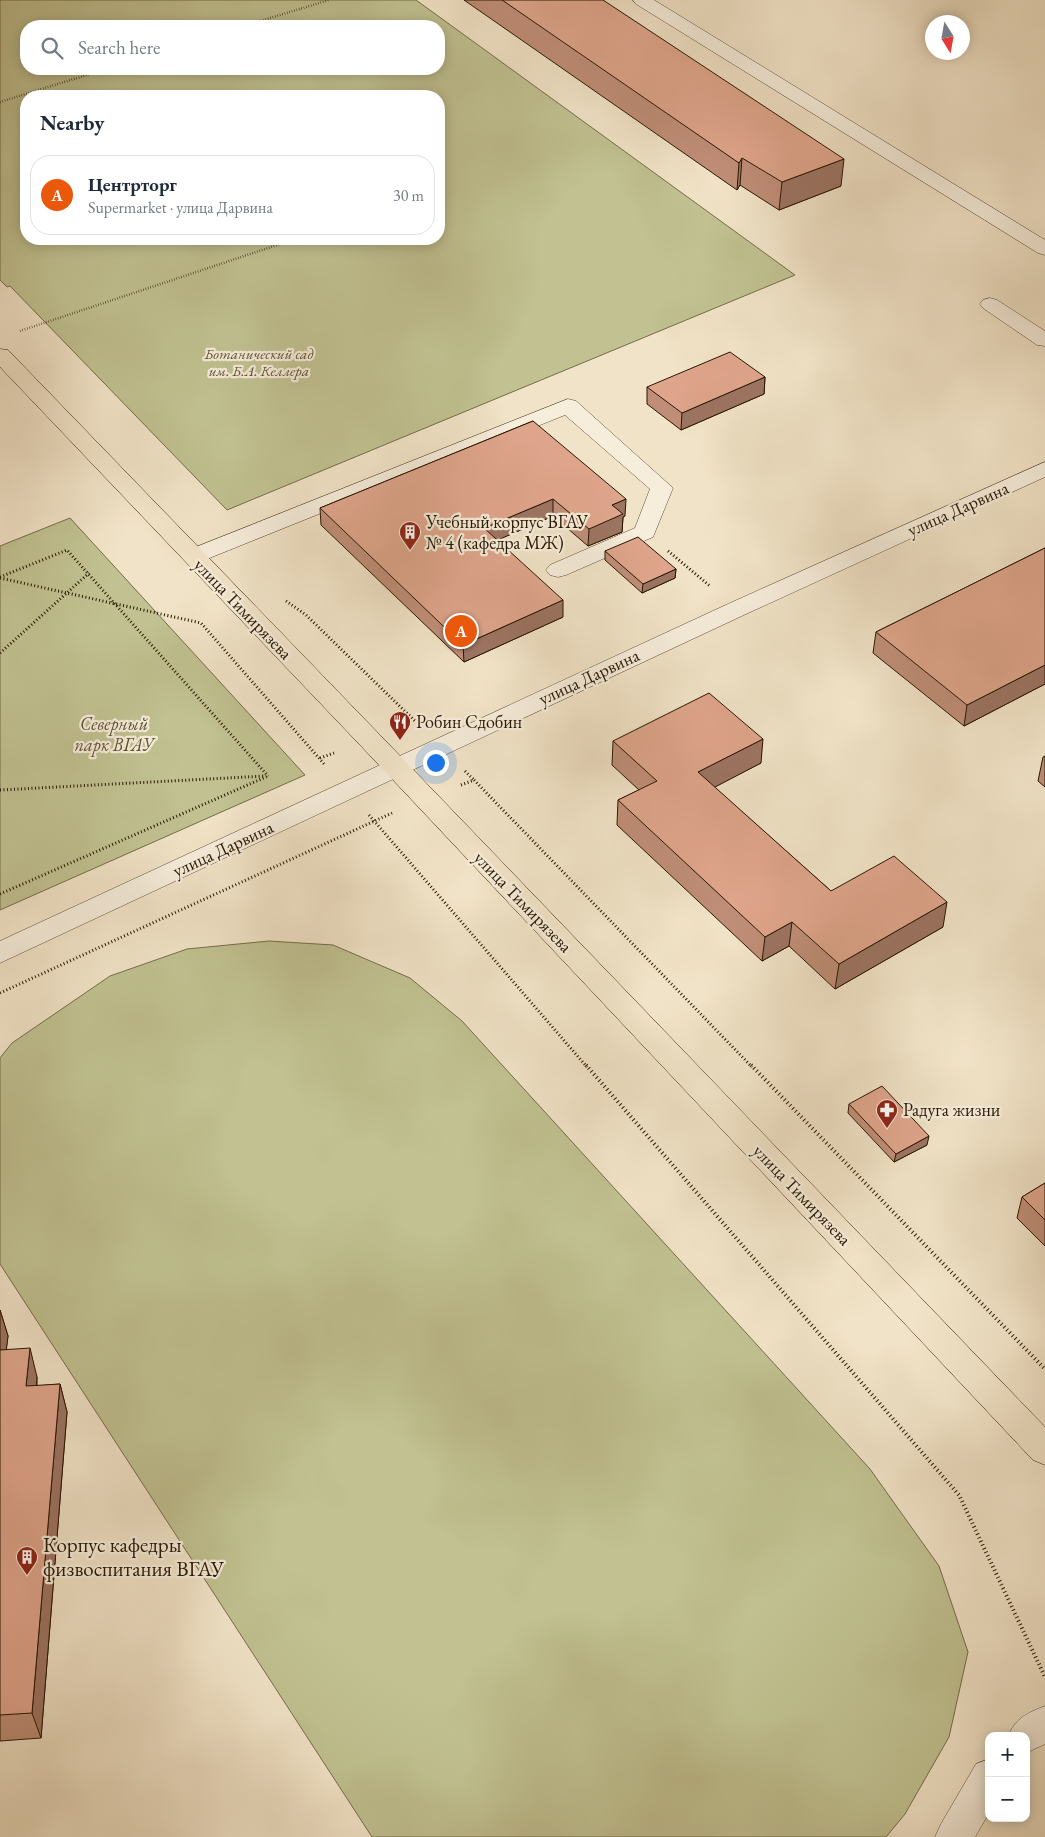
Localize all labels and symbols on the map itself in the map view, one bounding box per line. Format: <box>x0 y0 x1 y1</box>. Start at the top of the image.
north arrow <box>925 15 970 60</box>
park label: Ботанический сад им. Б.А. Келлера <box>204 344 313 380</box>
street label: улица Дарвина <box>904 476 1013 541</box>
place label: Учебный корпус ВГАУ № 4 (кафедра МЖ) <box>425 510 589 554</box>
building icon: Учебный корпус ВГАУ № 4 (кафедра МЖ) <box>398 520 422 551</box>
street label: улица Тимирязева <box>189 553 298 665</box>
pin: A <box>445 612 477 650</box>
street label: улица Дарвина <box>535 643 644 710</box>
restaurant icon: Робин Сдобин <box>388 710 412 741</box>
place label: Робин Сдобин <box>416 710 522 733</box>
park label: Северный парк ВГАУ <box>75 712 156 757</box>
your location <box>423 750 449 776</box>
street label: улица Дарвина <box>169 815 278 882</box>
street label: улица Тимирязева <box>469 846 578 958</box>
pharmacy icon: Радуга жизни <box>875 1098 899 1129</box>
place label: Радуга жизни <box>903 1098 1001 1121</box>
street label: улица Тимирязева <box>748 1139 857 1251</box>
place label: Корпус кафедры физвоспитания ВГАУ <box>43 1531 225 1582</box>
building icon: Корпус кафедры физвоспитания ВГАУ <box>15 1545 39 1576</box>

